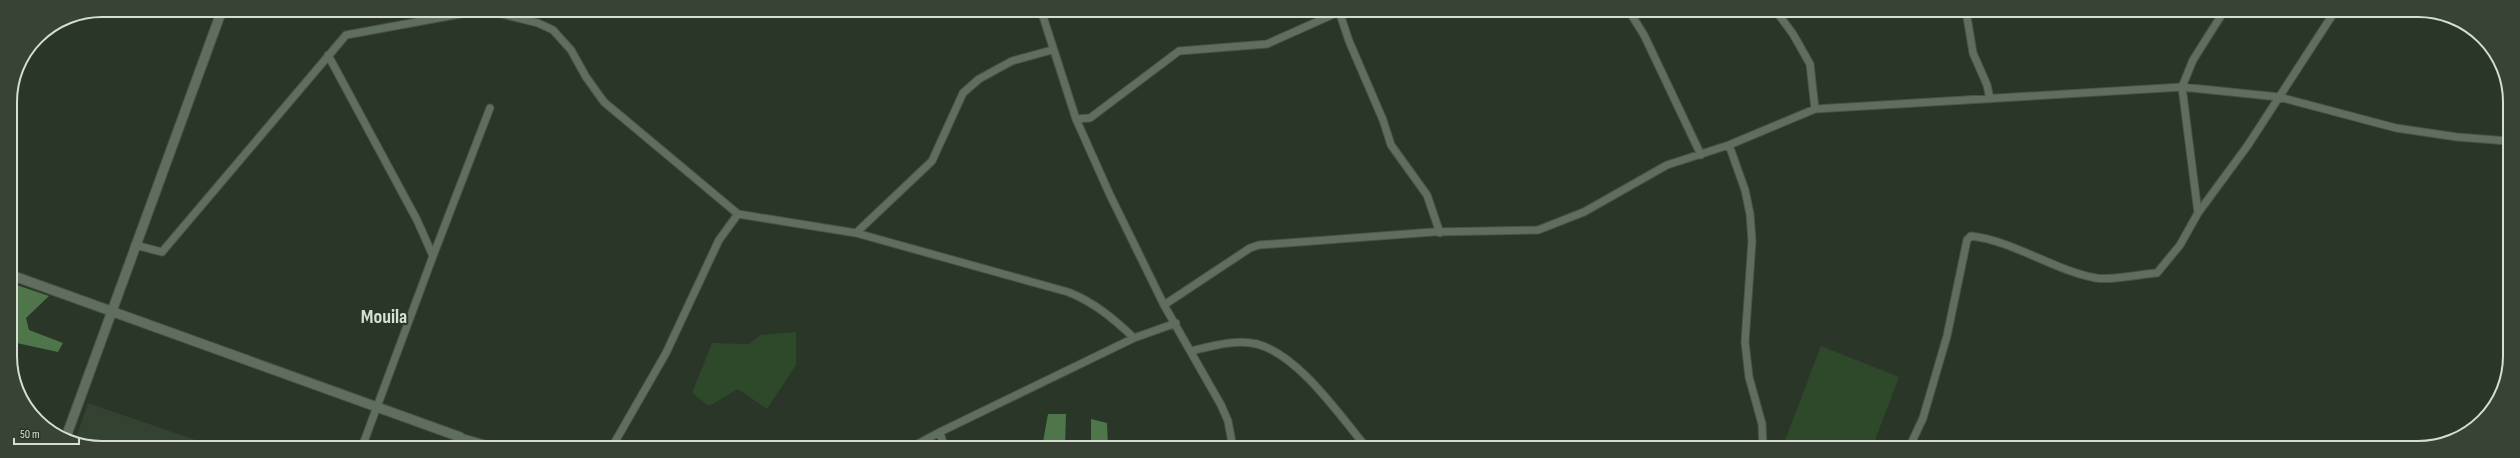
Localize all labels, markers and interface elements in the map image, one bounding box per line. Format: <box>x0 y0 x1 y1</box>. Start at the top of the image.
district label: Mouila <box>361 305 407 329</box>
scale bar <box>14 420 79 446</box>
text: 50 m <box>20 427 40 442</box>

